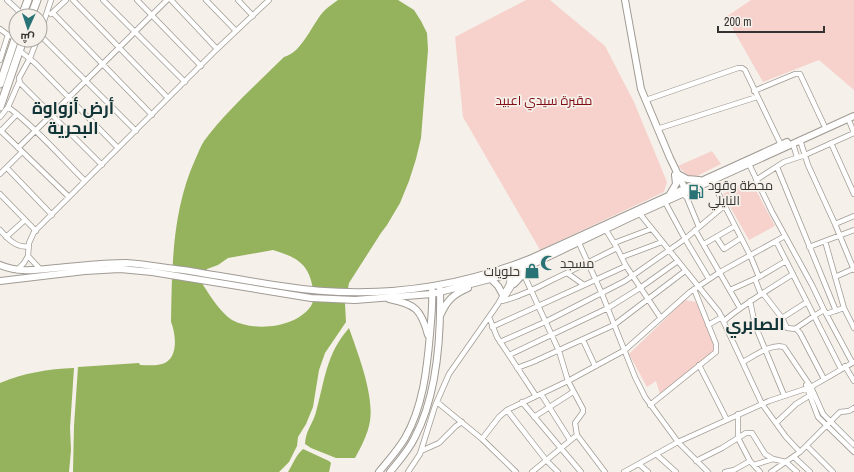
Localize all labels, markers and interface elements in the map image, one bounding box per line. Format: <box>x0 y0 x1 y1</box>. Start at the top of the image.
north arrow <box>8 8 48 48</box>
scale bar <box>718 8 824 34</box>
text: 200 m <box>724 14 751 30</box>
text: ش <box>20 31 35 45</box>
park label: مقبرة سيدي اعبيد <box>496 92 592 111</box>
district label: أرض أزواوة البحرية <box>32 96 114 139</box>
place label: محطة وقود النايلي <box>708 177 773 211</box>
fuel station icon: محطة وقود النايلي <box>687 183 705 201</box>
mosque icon: مسجد <box>539 254 557 272</box>
place label: مسجد <box>560 255 594 272</box>
shop icon: حلويات <box>523 262 541 280</box>
place label: حلويات <box>484 263 520 280</box>
district label: الصابري <box>725 312 785 338</box>

